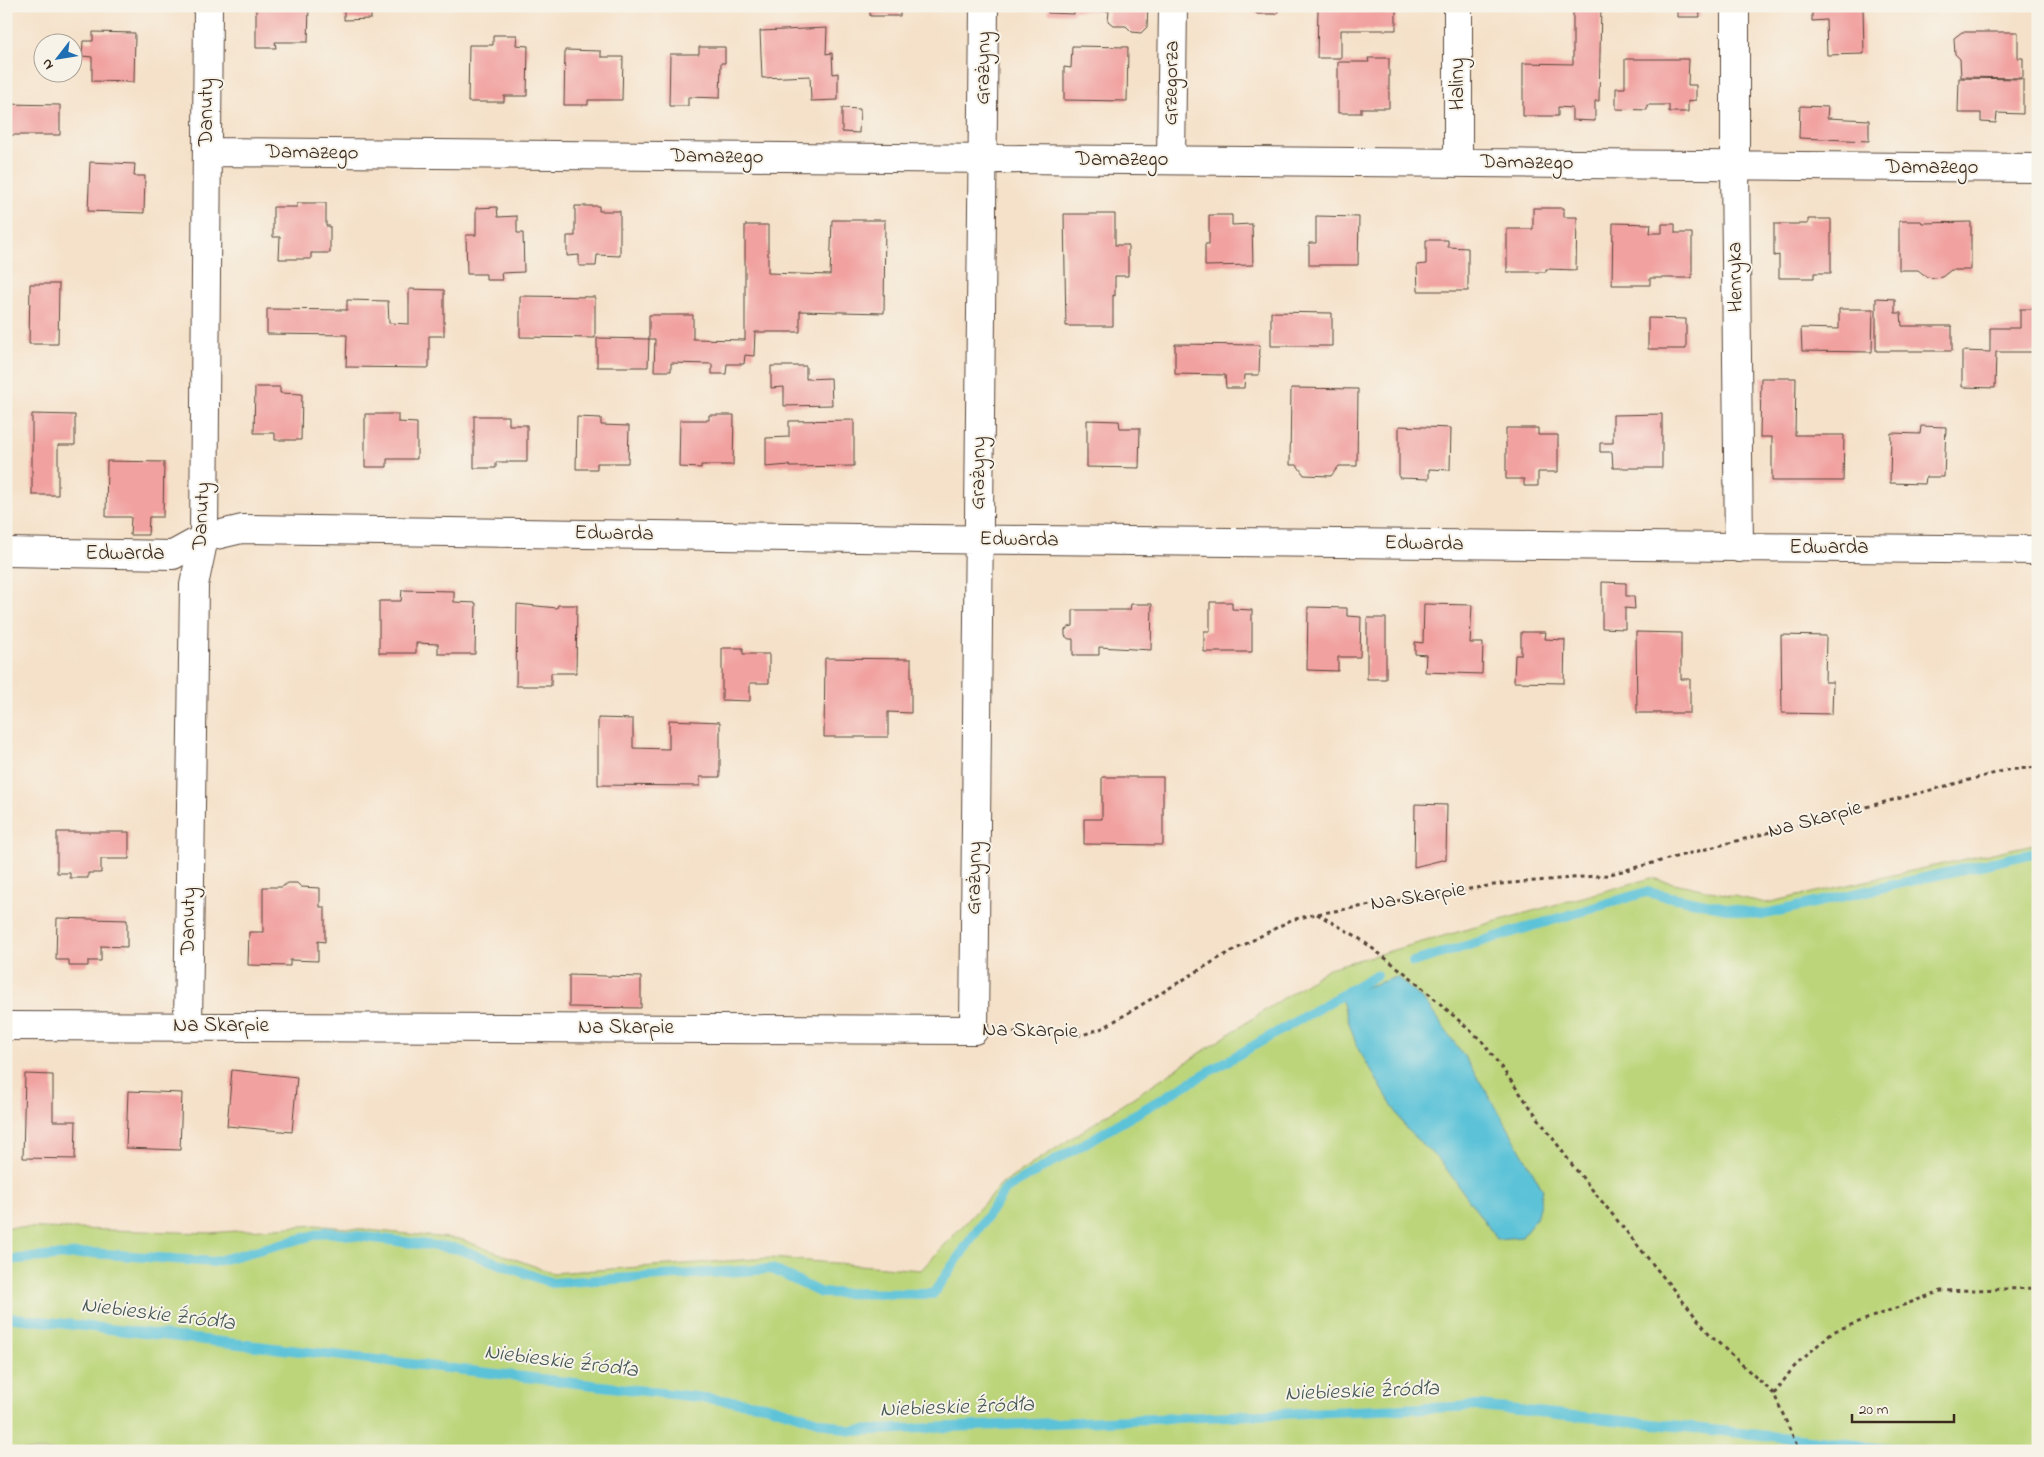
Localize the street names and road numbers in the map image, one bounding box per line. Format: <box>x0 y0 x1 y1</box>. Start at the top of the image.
street label: Grażyny <box>968 31 1002 105</box>
street label: Grzegorza <box>1156 40 1190 126</box>
street label: Haliny <box>1443 58 1475 110</box>
street label: Danuty <box>192 78 224 147</box>
street label: Damazego <box>264 137 359 171</box>
street label: Damazego <box>669 141 764 175</box>
street label: Damazego <box>1075 145 1169 177</box>
street label: Damazego <box>1479 147 1574 181</box>
street label: Damazego <box>1885 153 1979 185</box>
street label: Henryka <box>1720 241 1754 313</box>
street label: Grażyny <box>963 436 997 510</box>
street label: Danuty <box>185 481 221 552</box>
street label: Edwarda <box>574 518 654 550</box>
street label: Edwarda <box>979 524 1059 556</box>
street label: Edwarda <box>1384 528 1464 560</box>
street label: Edwarda <box>1789 533 1869 563</box>
street label: Edwarda <box>85 539 165 569</box>
street label: Na Skarpie <box>1765 793 1866 847</box>
street label: Grażyny <box>959 841 993 915</box>
street label: Na Skarpie <box>1368 875 1468 919</box>
street label: Danuty <box>173 887 207 956</box>
street label: Na Skarpie <box>173 1011 270 1041</box>
street label: Na Skarpie <box>578 1013 675 1043</box>
street label: Na Skarpie <box>982 1015 1079 1047</box>

